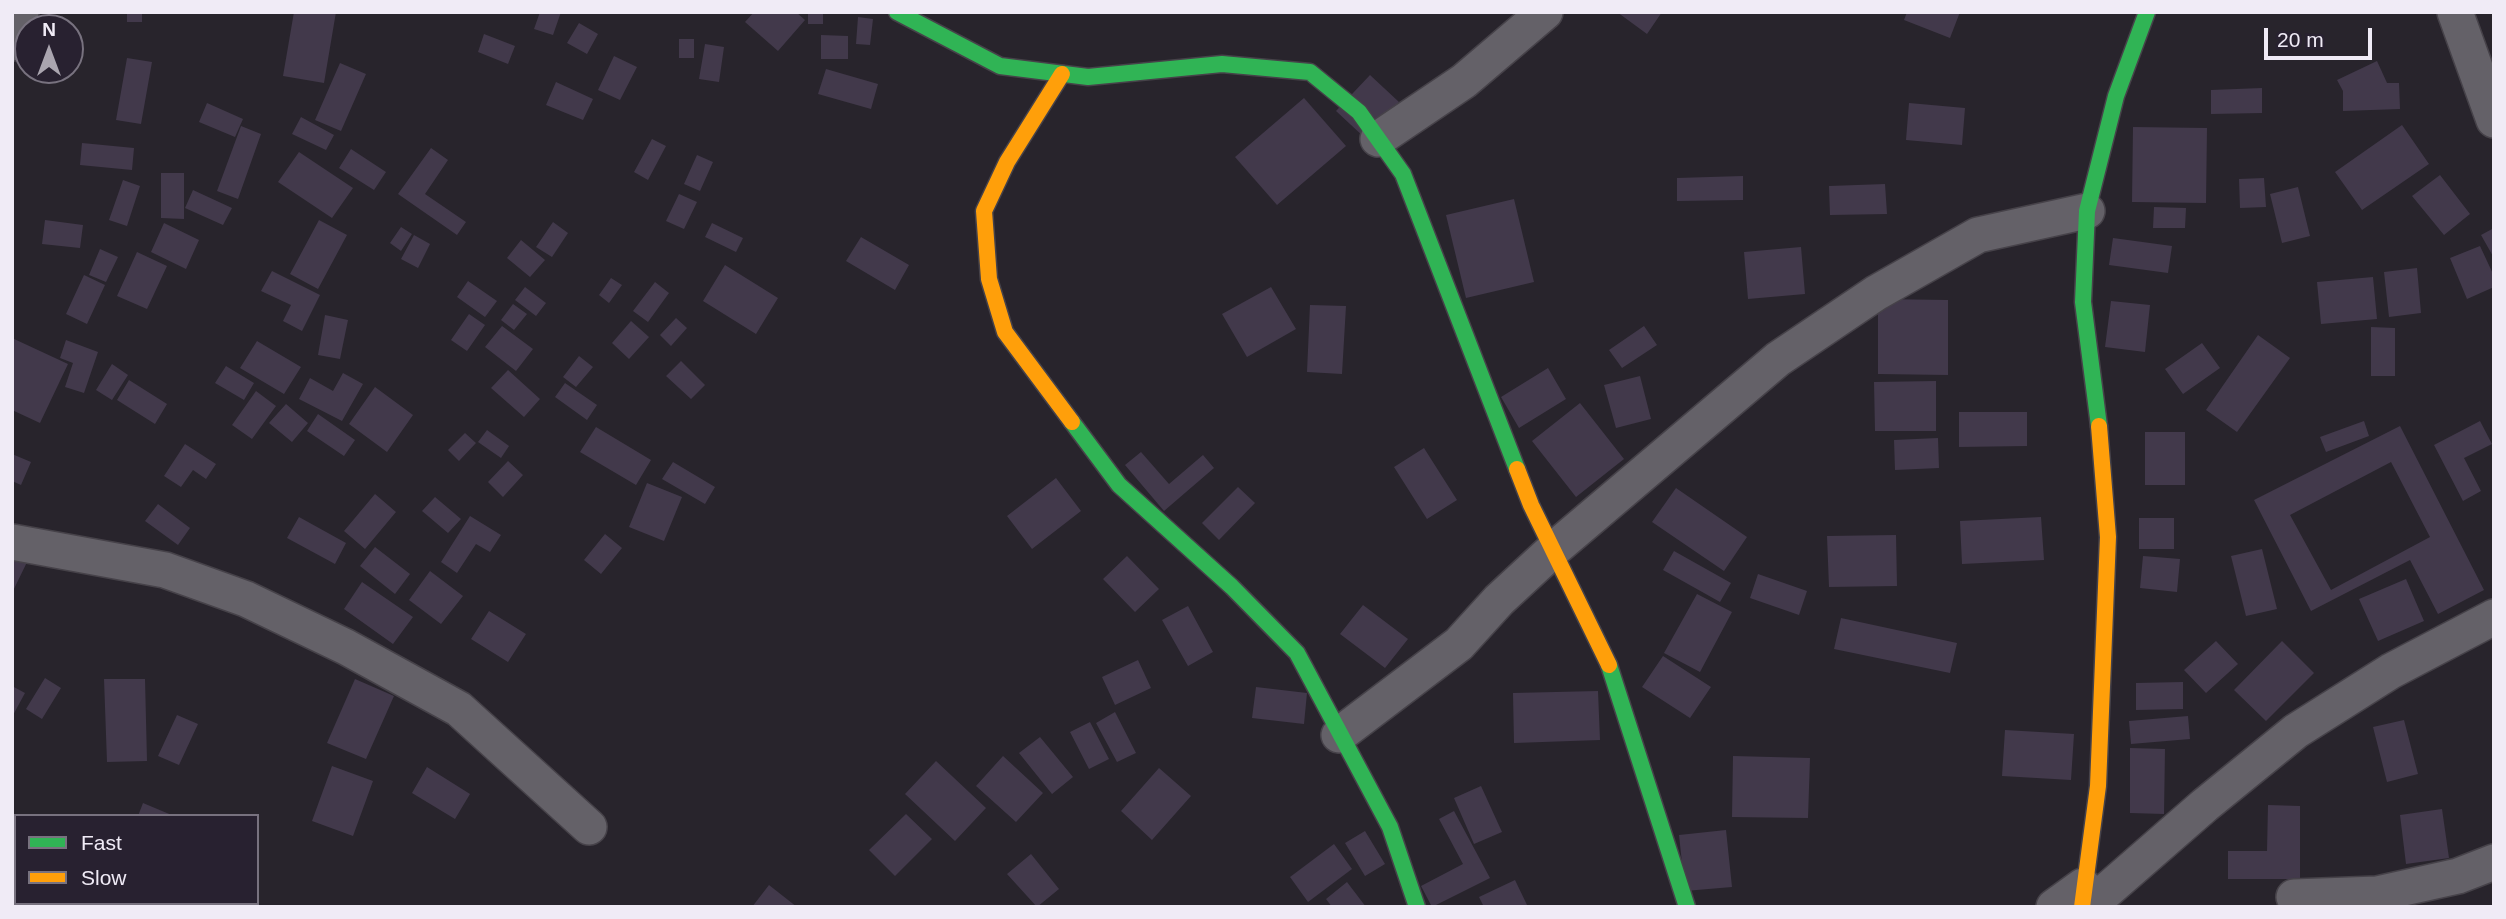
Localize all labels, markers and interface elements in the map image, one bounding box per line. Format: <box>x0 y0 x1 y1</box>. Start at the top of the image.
north arrow <box>14 14 84 84</box>
scale bar <box>2268 14 2376 58</box>
text: N <box>42 19 56 40</box>
text: 20 m <box>2277 28 2324 51</box>
legend <box>14 814 259 905</box>
text: Fast <box>81 831 122 854</box>
text: Slow <box>81 866 127 889</box>

